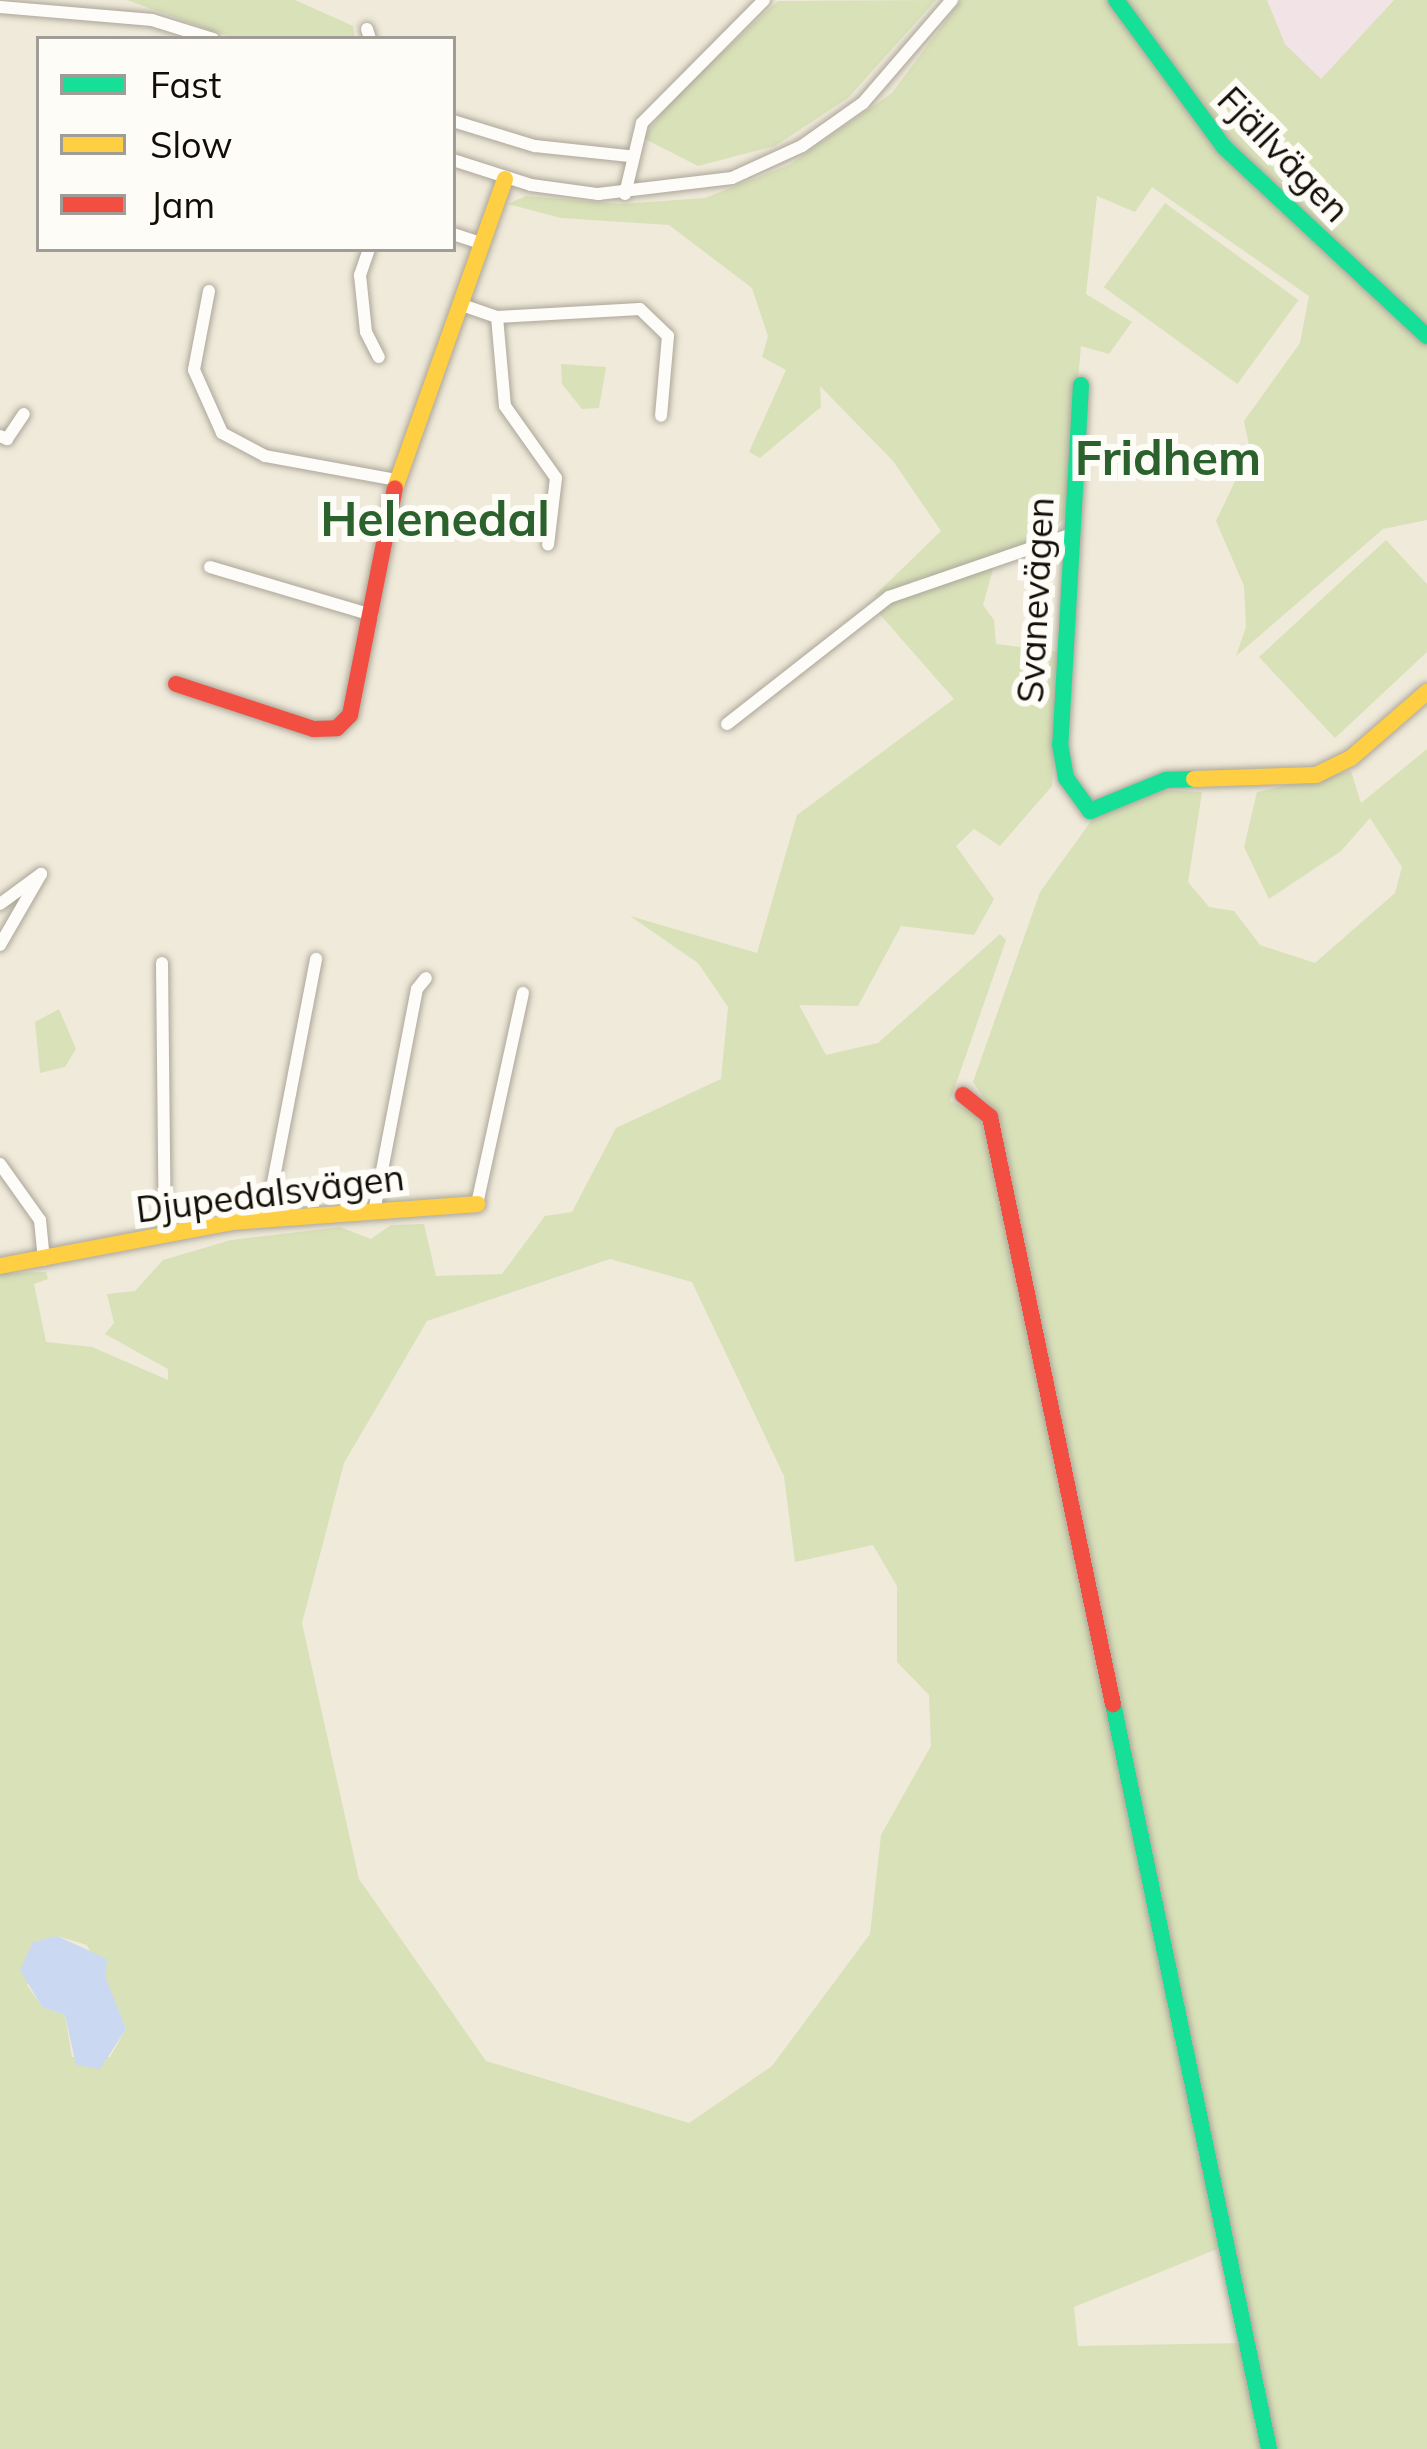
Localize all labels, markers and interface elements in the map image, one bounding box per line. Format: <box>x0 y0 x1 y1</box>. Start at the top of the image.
legend <box>36 36 456 252</box>
text: Fast <box>150 62 221 107</box>
street label: Fjällvägen <box>1209 78 1359 230</box>
text: Slow <box>150 122 233 167</box>
text: Jam <box>150 182 215 227</box>
district label: Fridhem <box>1075 429 1261 487</box>
district label: Helenedal <box>320 490 550 548</box>
street label: Svanevägen <box>1008 496 1062 704</box>
street label: Djupedalsvägen <box>133 1155 407 1231</box>

